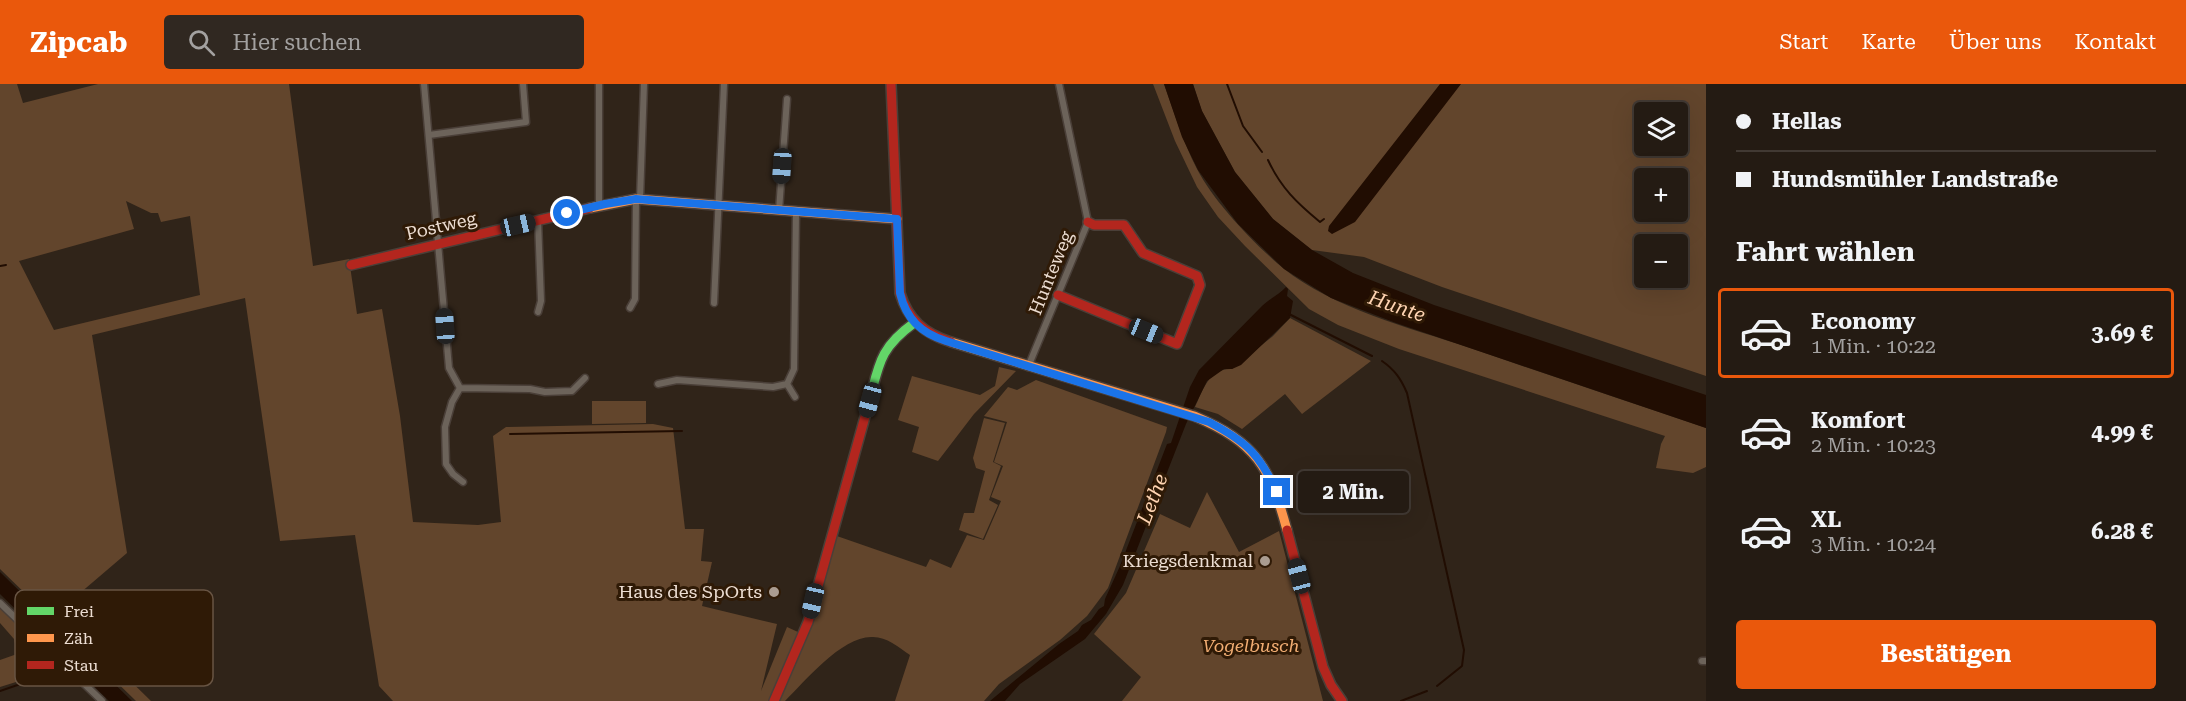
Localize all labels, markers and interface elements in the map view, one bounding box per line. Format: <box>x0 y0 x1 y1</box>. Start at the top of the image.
search box <box>164 15 584 69</box>
text: Zipcab <box>30 26 128 59</box>
icon: search <box>185 26 218 59</box>
text: Hier suchen <box>233 30 361 55</box>
text: Start <box>1780 30 1828 54</box>
text: Karte <box>1861 30 1916 54</box>
text: Über uns <box>1949 30 2041 54</box>
text: Kontakt <box>2074 30 2156 54</box>
map controls <box>1634 102 1688 288</box>
button: layers <box>1634 102 1688 156</box>
text: Hellas <box>1772 109 1842 134</box>
car <box>772 147 792 185</box>
text: Hundsmühler Landstraße <box>1772 167 2058 192</box>
button: + <box>1634 168 1688 222</box>
route start <box>553 199 580 226</box>
street label: Postweg <box>403 207 479 244</box>
car <box>498 212 538 238</box>
street label: Hunteweg <box>1024 227 1077 318</box>
button: − <box>1634 234 1688 288</box>
text: Fahrt wählen <box>1736 236 1915 268</box>
water label: Hunte <box>1364 285 1429 327</box>
icon: car <box>1739 306 1793 360</box>
car <box>435 307 455 345</box>
text: Economy <box>1811 309 1915 334</box>
car <box>1126 316 1166 346</box>
text: 3.69 € <box>2091 321 2153 346</box>
text: 1 Min. · 10:22 <box>1811 334 1936 358</box>
car <box>857 380 883 420</box>
icon: car <box>1739 405 1793 459</box>
text: Komfort <box>1811 408 1906 433</box>
text: 4.99 € <box>2091 420 2153 445</box>
text: 2 Min. · 10:23 <box>1811 433 1936 457</box>
water label: Lethe <box>1131 470 1173 529</box>
callout: 2 Min. <box>1298 471 1409 513</box>
route end <box>1263 478 1290 505</box>
text: 2 Min. <box>1323 480 1384 504</box>
icon: car <box>1739 504 1793 558</box>
text: XL <box>1811 507 1841 532</box>
text: 6.28 € <box>2091 519 2153 544</box>
text: 3 Min. · 10:24 <box>1811 532 1936 556</box>
place label: Kriegsdenkmal <box>1122 550 1253 571</box>
marker: Kriegsdenkmal <box>1258 554 1272 568</box>
car <box>1286 556 1312 596</box>
place label: Haus des SpOrts <box>618 581 762 602</box>
car <box>800 581 826 621</box>
marker: Haus des SpOrts <box>767 585 781 599</box>
legend <box>15 590 213 686</box>
text: Frei <box>64 602 94 621</box>
button: Bestätigen <box>1736 620 2156 689</box>
text: Zäh <box>64 629 93 648</box>
park label: Vogelbusch <box>1203 635 1299 656</box>
text: Stau <box>64 656 98 675</box>

